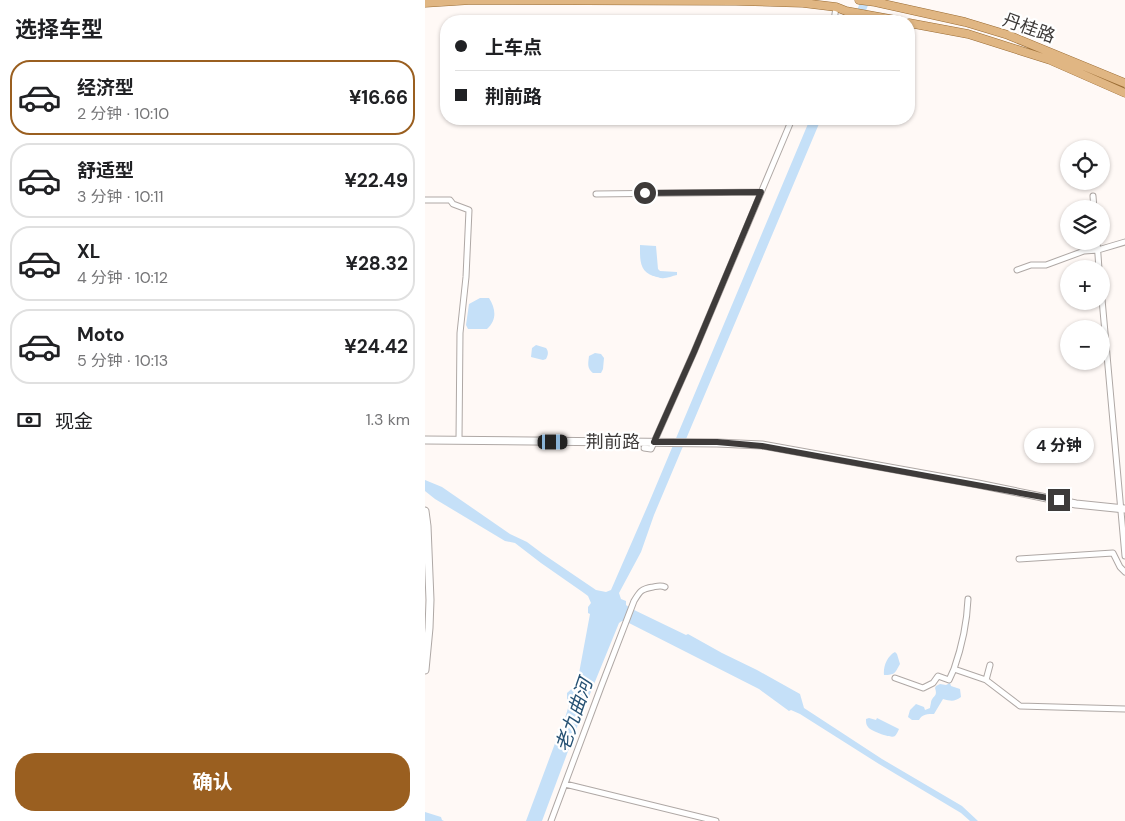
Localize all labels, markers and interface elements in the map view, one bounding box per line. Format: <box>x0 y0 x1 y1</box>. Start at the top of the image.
street label: 丹桂路 <box>1000 7 1058 49</box>
text: 选择车型 <box>15 15 103 44</box>
text: 上车点 <box>485 35 542 60</box>
icon: car <box>17 75 62 120</box>
text: 经济型 <box>77 75 134 100</box>
text: 荆前路 <box>485 84 542 109</box>
text: ¥16.66 <box>349 85 408 110</box>
text: 2 分钟 · 10:10 <box>77 103 169 124</box>
map controls <box>1060 140 1110 370</box>
button: locate <box>1060 140 1110 190</box>
icon: car <box>17 158 62 203</box>
text: 舒适型 <box>77 158 134 183</box>
text: ¥22.49 <box>345 168 408 193</box>
route start <box>634 182 656 204</box>
text: 3 分钟 · 10:11 <box>77 186 164 207</box>
button: layers <box>1060 200 1110 250</box>
text: XL <box>77 239 100 264</box>
icon: car <box>17 241 62 286</box>
text: ¥28.32 <box>346 251 408 276</box>
button: + <box>1060 260 1110 310</box>
text: 4 分钟 · 10:12 <box>77 267 168 288</box>
button: − <box>1060 320 1110 370</box>
text: Moto <box>77 322 125 347</box>
icon: car <box>17 324 62 369</box>
text: ¥24.42 <box>344 334 408 359</box>
text: 5 分钟 · 10:13 <box>77 350 168 371</box>
icon: cash <box>15 406 43 434</box>
text: 现金 <box>55 409 93 434</box>
text: 1.3 km <box>366 409 410 430</box>
callout: 4 分钟 <box>1024 428 1094 462</box>
street label: 荆前路 <box>586 430 640 454</box>
car <box>538 435 568 450</box>
text: 4 分钟 <box>1036 435 1082 456</box>
route end <box>1048 489 1070 511</box>
water label: 老九曲河 <box>550 671 599 755</box>
button: 确认 <box>15 753 410 811</box>

